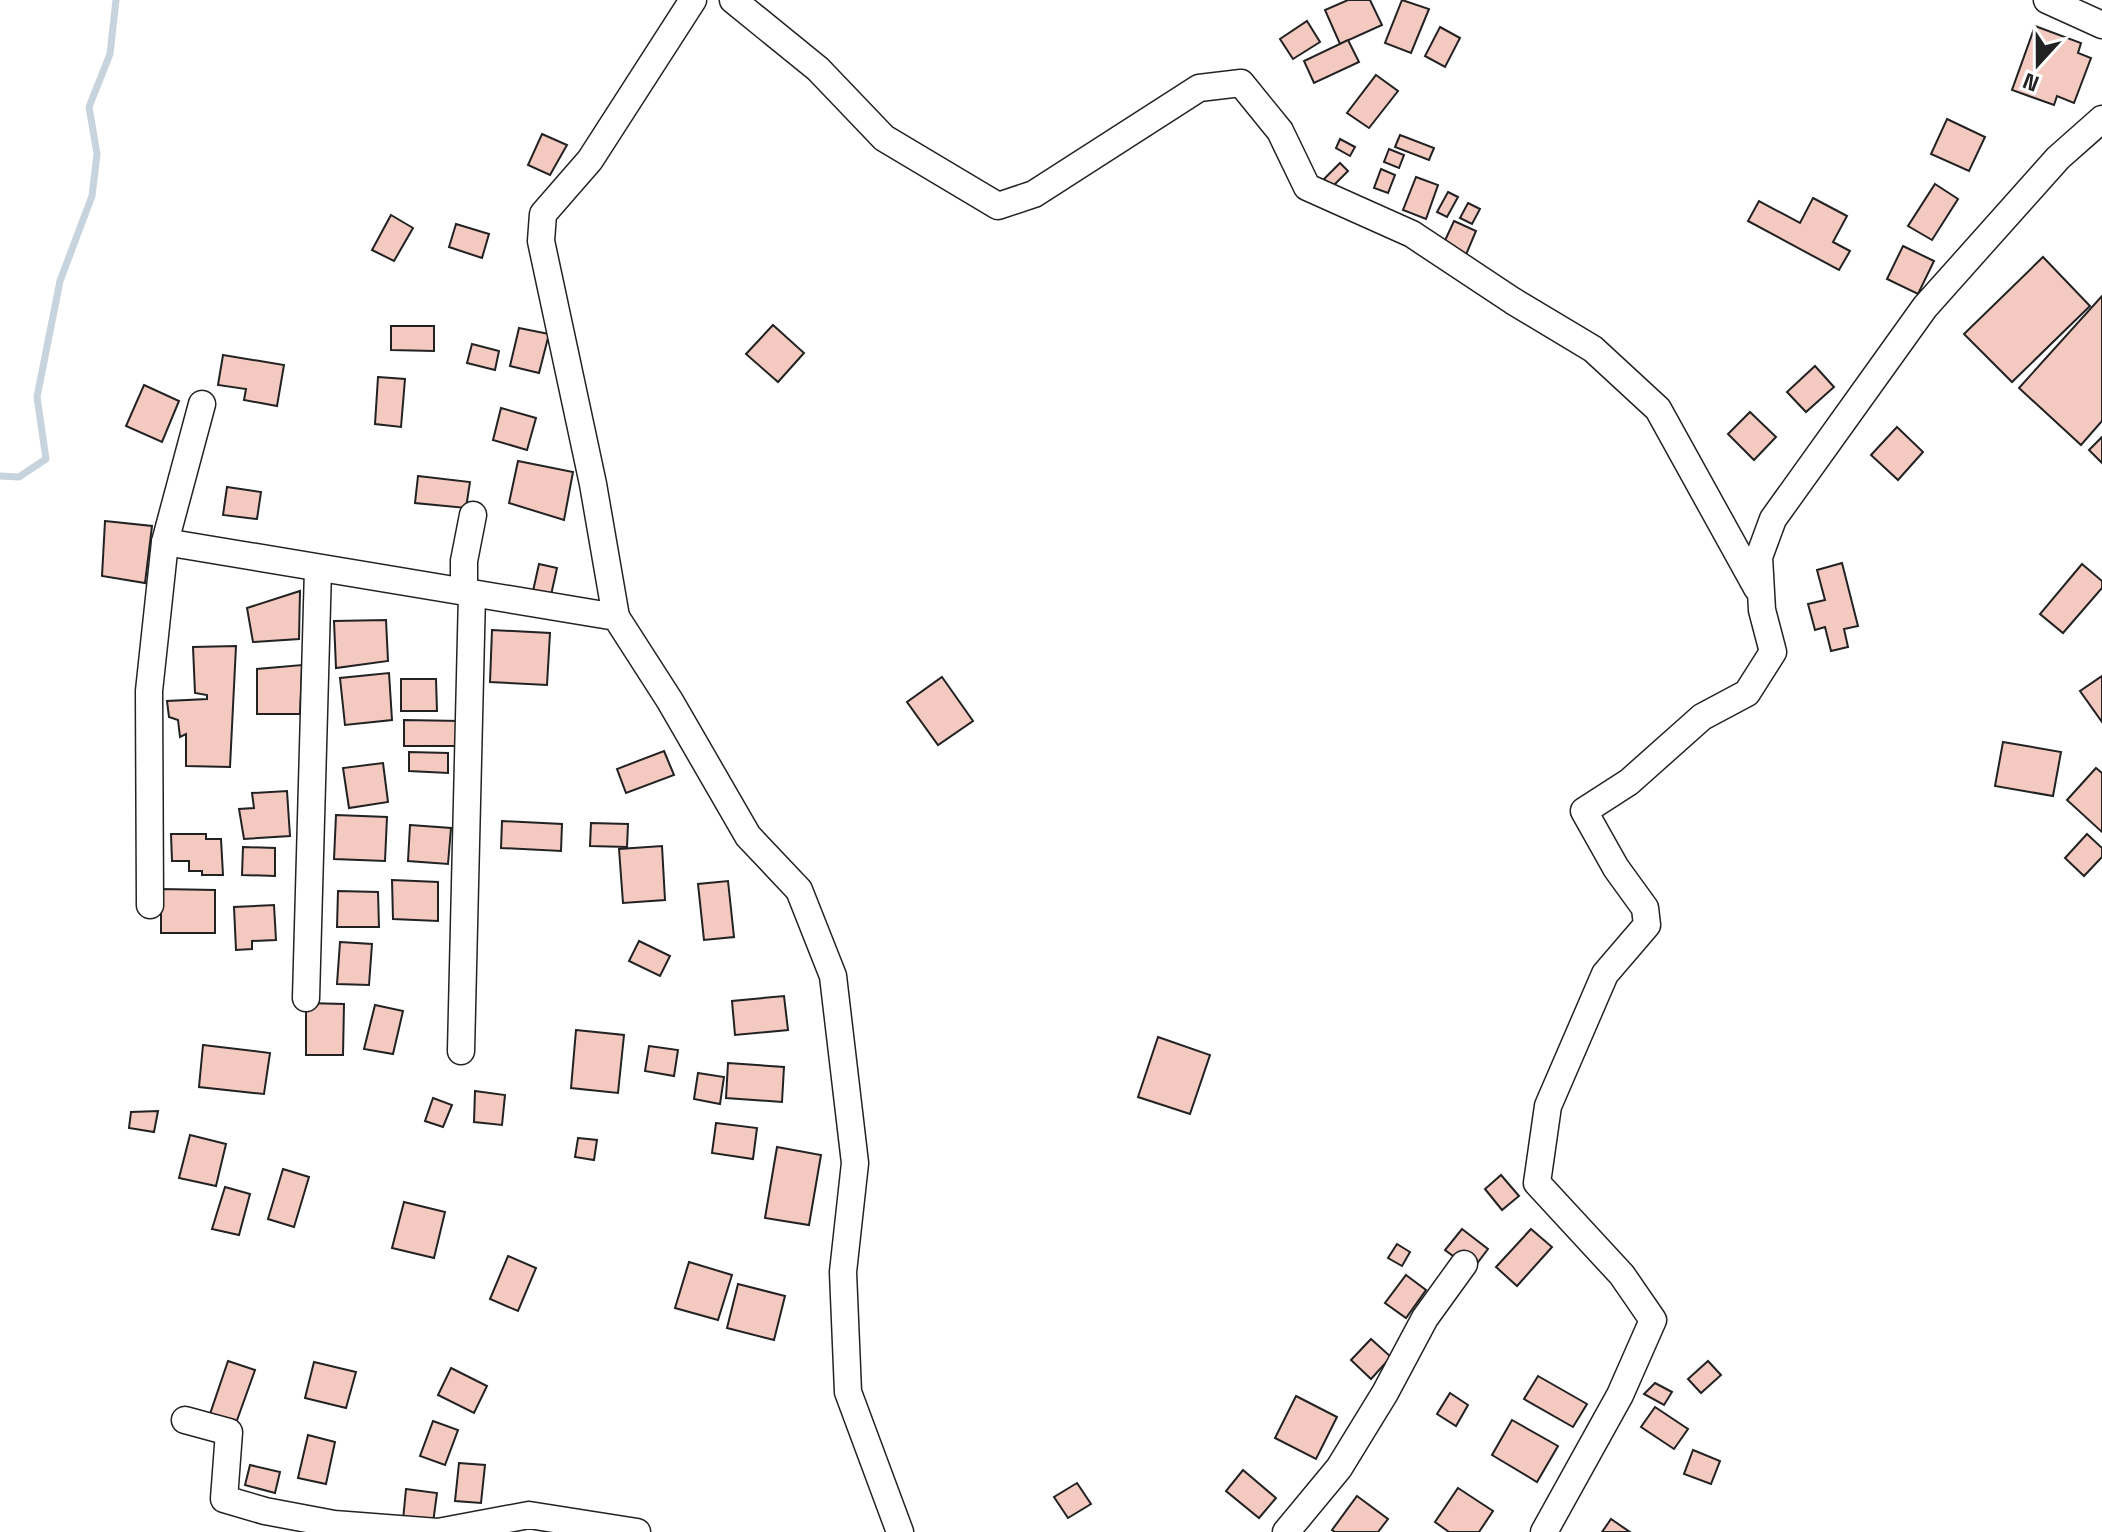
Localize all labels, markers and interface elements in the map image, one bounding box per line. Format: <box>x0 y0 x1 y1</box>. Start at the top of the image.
north arrow <box>1998 24 2078 104</box>
text: N <box>2019 67 2043 98</box>

